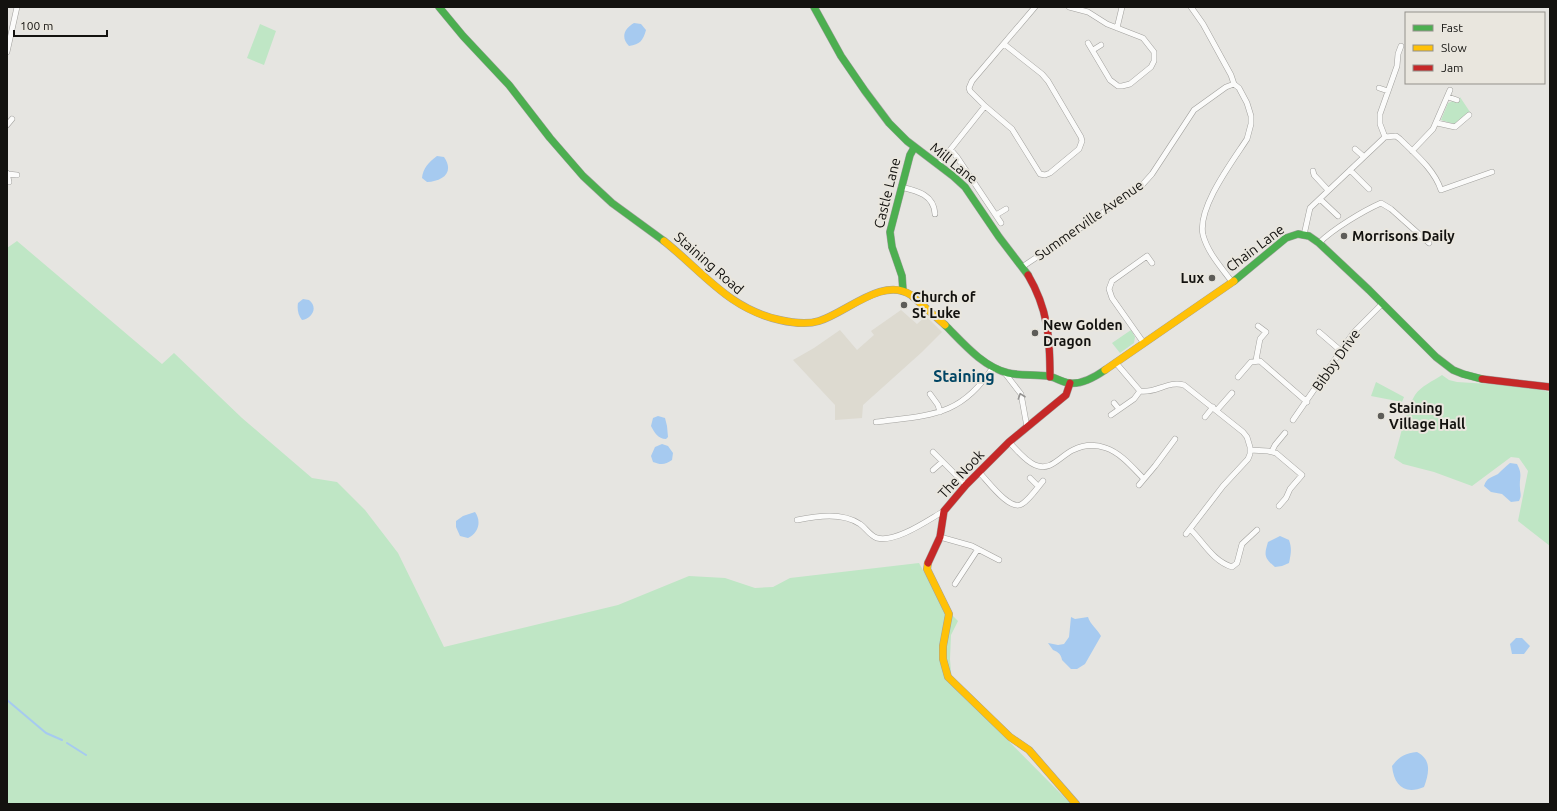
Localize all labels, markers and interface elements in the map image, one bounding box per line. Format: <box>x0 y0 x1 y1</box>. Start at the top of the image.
scale bar <box>14 12 107 38</box>
legend <box>1405 12 1545 84</box>
text: 100 m <box>20 19 53 32</box>
text: Fast <box>1441 21 1463 34</box>
text: Slow <box>1441 41 1467 54</box>
text: Jam <box>1441 61 1463 74</box>
street label: Mill Lane <box>927 139 981 187</box>
street label: Castle Lane <box>871 156 903 230</box>
street label: Summerville Avenue <box>1032 177 1146 263</box>
street label: Chain Lane <box>1223 221 1287 275</box>
place label: Morrisons Daily <box>1352 228 1455 244</box>
street label: Staining Road <box>671 229 747 297</box>
marker: Morrisons Daily <box>1339 231 1349 241</box>
place label: Lux <box>1181 270 1204 286</box>
marker: Lux <box>1207 273 1217 283</box>
place label: Church of St Luke <box>912 289 976 321</box>
marker: Church of St Luke <box>899 300 909 310</box>
place label: New Golden Dragon <box>1043 317 1123 349</box>
street label: Bibby Drive <box>1309 326 1363 394</box>
marker: New Golden Dragon <box>1030 328 1040 338</box>
district label: Staining <box>933 367 995 385</box>
one-way arrow <box>1017 393 1026 400</box>
place label: Staining Village Hall <box>1389 400 1465 432</box>
marker: Staining Village Hall <box>1376 411 1386 421</box>
street label: The Nook <box>935 447 987 501</box>

